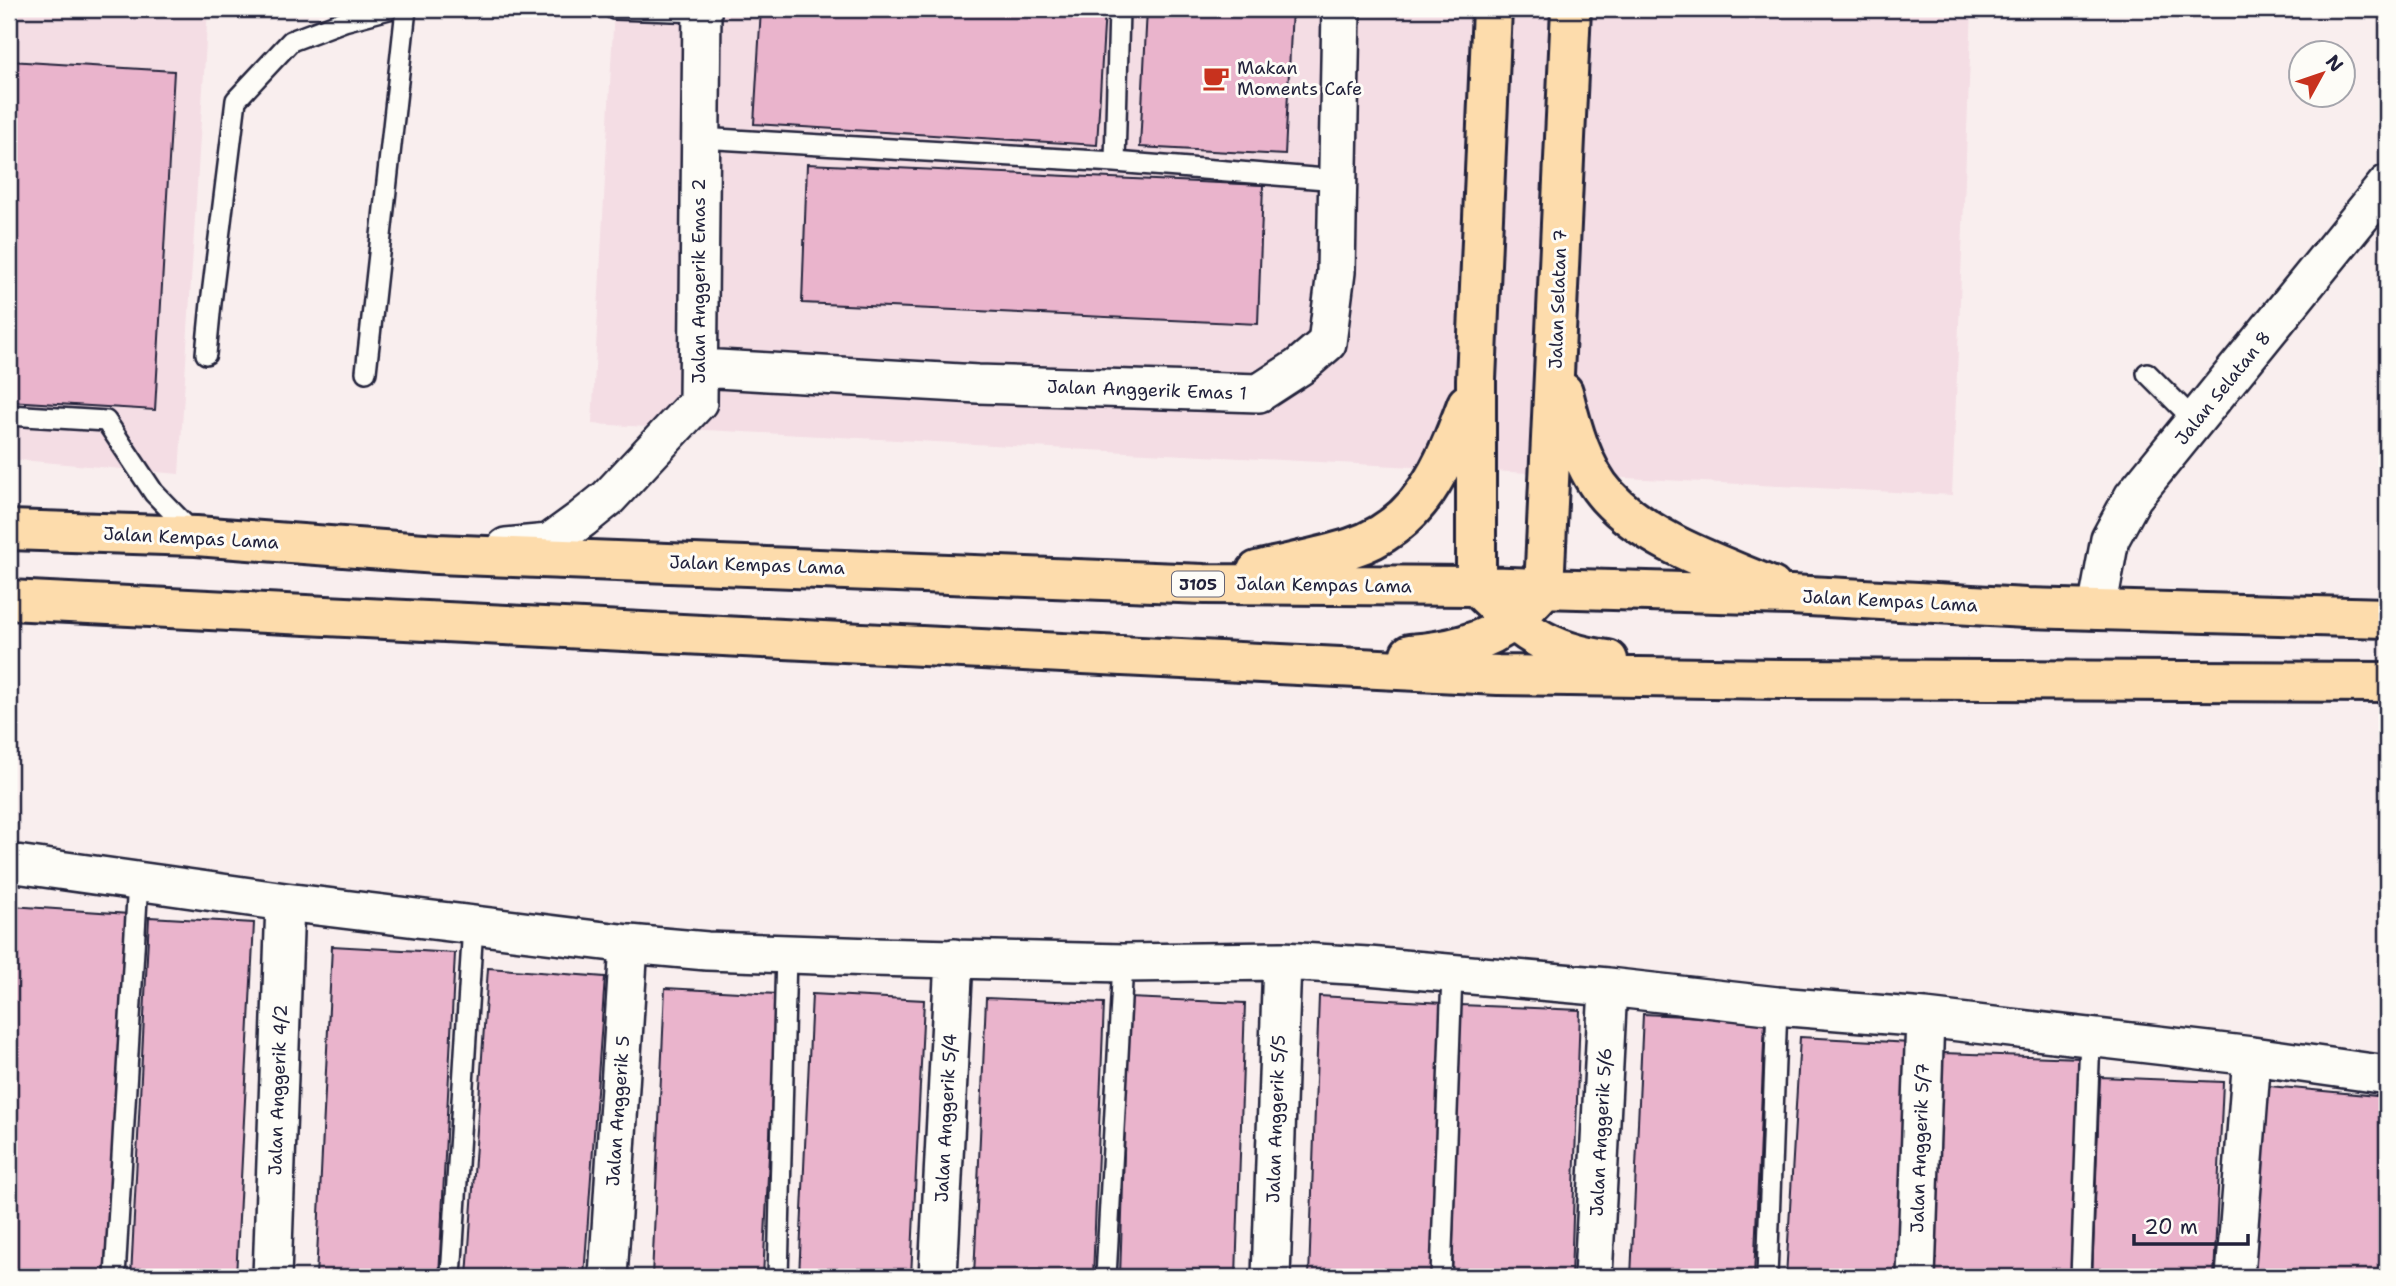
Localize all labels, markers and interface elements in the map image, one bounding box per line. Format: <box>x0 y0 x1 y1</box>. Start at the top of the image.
north arrow <box>2288 38 2358 108</box>
text: N <box>2320 50 2349 77</box>
place label: Makan Moments Cafe <box>1237 56 1362 101</box>
cafe icon: Makan Moments Cafe <box>1201 63 1231 93</box>
street label: Jalan Anggerik Emas 2 <box>687 178 711 384</box>
street label: Jalan Selatan 7 <box>1544 229 1572 369</box>
street label: Jalan Selatan 8 <box>2170 326 2276 450</box>
street label: Jalan Anggerik Emas 1 <box>1047 375 1247 405</box>
street label: Jalan Kempas Lama <box>103 521 279 555</box>
street label: Jalan Kempas Lama <box>669 550 845 580</box>
street label: Jalan Kempas Lama <box>1236 571 1412 599</box>
road number: J105 <box>1172 572 1224 596</box>
street label: Jalan Kempas Lama <box>1802 584 1978 618</box>
street label: Jalan Anggerik 4/2 <box>263 1004 293 1176</box>
street label: Jalan Anggerik 5/4 <box>930 1033 962 1203</box>
street label: Jalan Anggerik 5/5 <box>1261 1034 1291 1204</box>
street label: Jalan Anggerik 5 <box>601 1035 635 1187</box>
street label: Jalan Anggerik 5/6 <box>1585 1047 1617 1217</box>
street label: Jalan Anggerik 5/7 <box>1905 1063 1935 1233</box>
scale bar <box>2134 1202 2247 1246</box>
text: 20 m <box>2144 1213 2198 1241</box>

